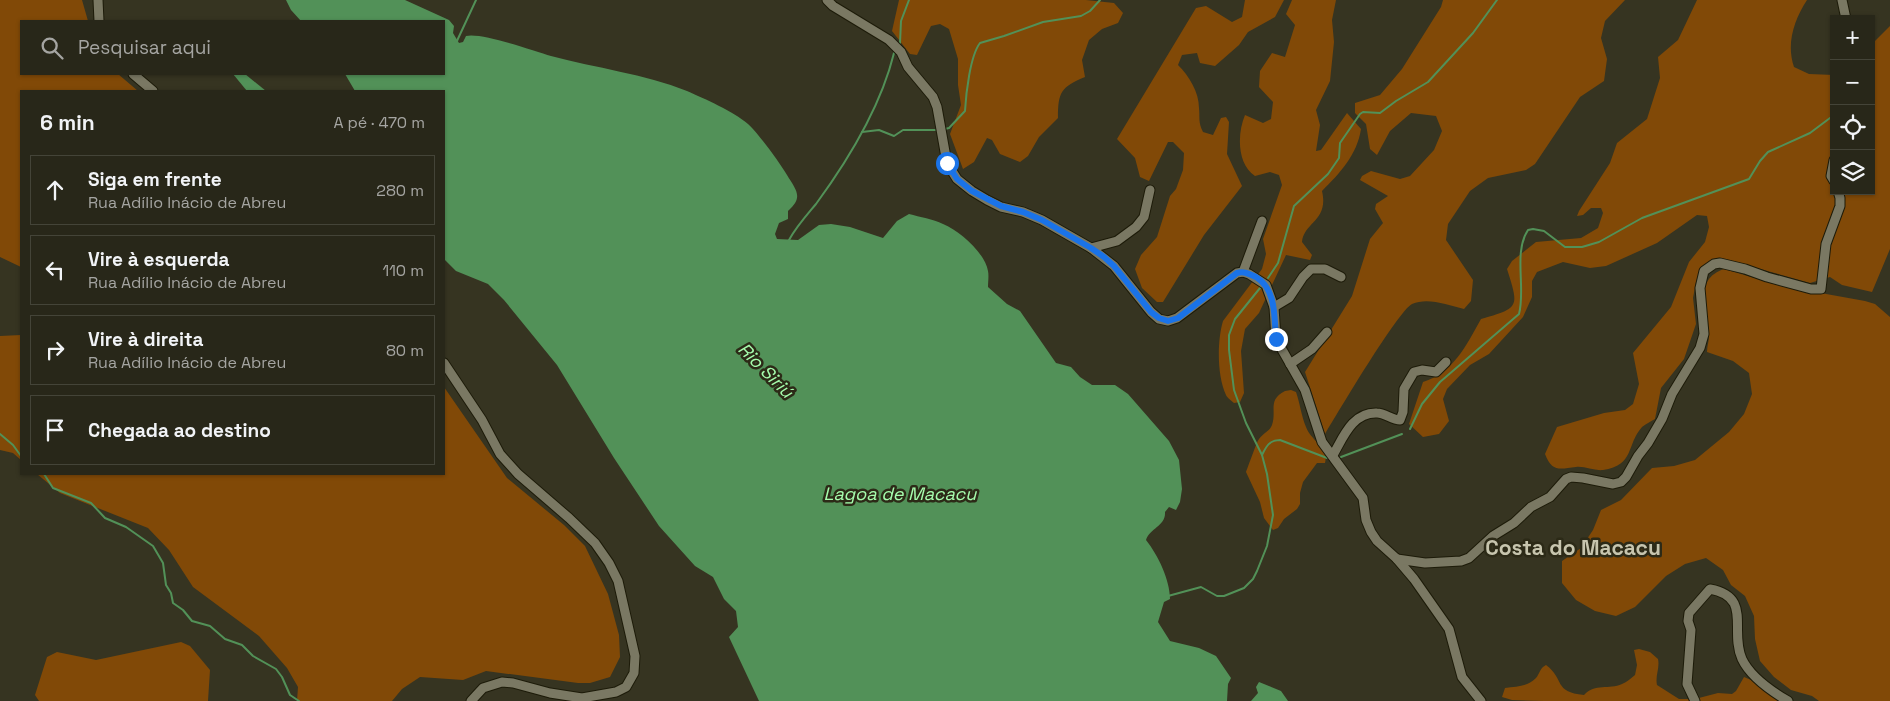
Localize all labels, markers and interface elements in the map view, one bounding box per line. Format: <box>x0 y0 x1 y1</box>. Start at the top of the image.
map controls <box>1830 15 1875 195</box>
button: + <box>1830 15 1875 60</box>
search box <box>20 20 445 75</box>
icon: search <box>38 34 66 62</box>
text: Pesquisar aqui <box>78 35 211 60</box>
button: − <box>1830 60 1875 105</box>
button: locate <box>1830 105 1875 150</box>
text: 6 min <box>40 109 95 136</box>
text: A pé · 470 m <box>334 112 425 133</box>
button: layers <box>1830 150 1875 195</box>
route start <box>936 152 959 175</box>
text: Siga em frente <box>88 167 222 192</box>
icon: ahead <box>41 176 69 204</box>
text: 280 m <box>376 180 424 201</box>
text: Rua Adílio Inácio de Abreu <box>88 192 286 213</box>
text: Vire à esquerda <box>88 247 230 272</box>
icon: left <box>41 256 69 284</box>
text: 110 m <box>382 260 424 281</box>
text: Rua Adílio Inácio de Abreu <box>88 272 286 293</box>
text: Vire à direita <box>88 327 204 352</box>
route end <box>1265 328 1288 351</box>
icon: right <box>41 336 69 364</box>
water label: Rio Siriú <box>733 337 799 403</box>
text: 80 m <box>386 340 424 361</box>
text: Rua Adílio Inácio de Abreu <box>88 352 286 373</box>
icon: arrive <box>41 416 69 444</box>
text: Chegada ao destino <box>88 418 271 443</box>
water label: Lagoa de Macacu <box>824 482 977 505</box>
district label: Costa do Macacu <box>1485 534 1661 561</box>

